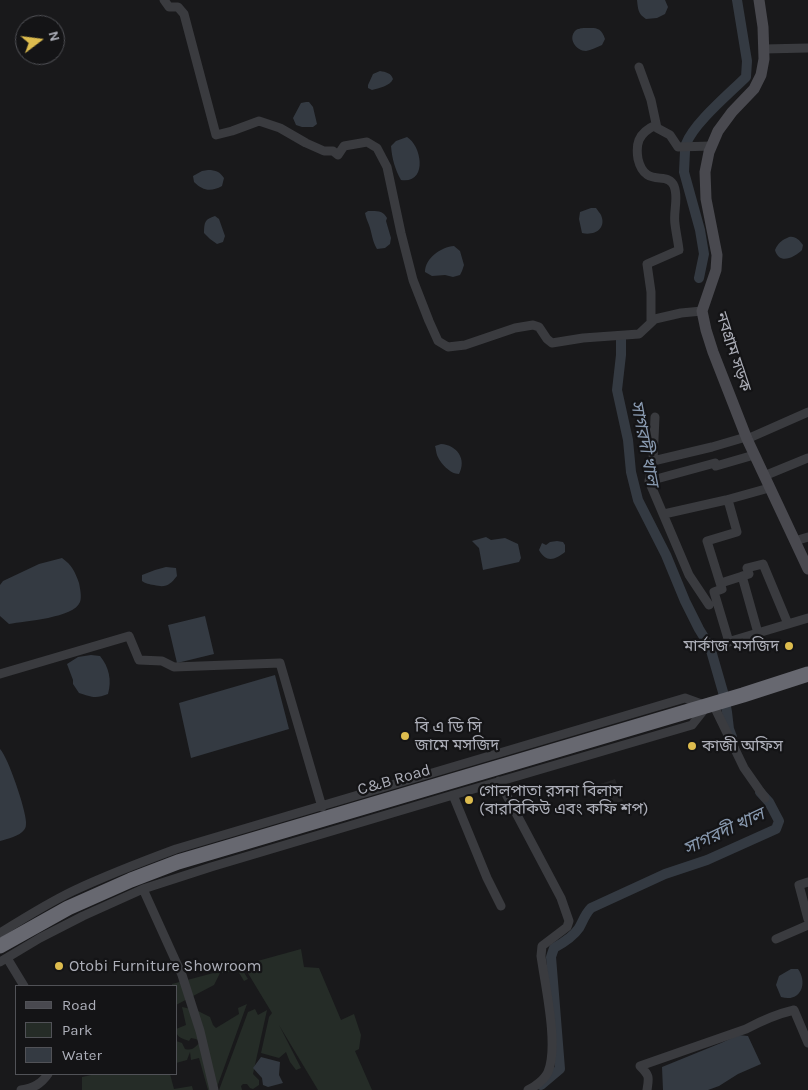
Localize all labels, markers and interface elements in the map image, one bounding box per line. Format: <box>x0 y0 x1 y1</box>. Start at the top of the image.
north arrow <box>15 15 65 65</box>
text: N <box>44 29 64 43</box>
street label: নবগ্রাম সড়ক <box>711 310 755 394</box>
water label: সাগরদী খাল <box>625 398 663 488</box>
place label: মার্কাজ মসজিদ <box>684 636 779 656</box>
marker: মার্কাজ মসজিদ <box>783 640 795 652</box>
place label: বি এ ডি সি জামে মসজিদ <box>415 717 499 755</box>
marker: বি এ ডি সি জামে মসজিদ <box>399 730 411 742</box>
place label: কাজী অফিস <box>702 736 783 756</box>
marker: কাজী অফিস <box>686 740 698 752</box>
street label: C&B Road <box>355 760 433 800</box>
place label: গোলপাতা রসনা বিলাস (বারবিকিউ এবং কফি শপ) <box>479 781 649 819</box>
marker: গোলপাতা রসনা বিলাস (বারবিকিউ এবং কফি শপ) <box>463 794 475 806</box>
water label: সাগরদী খাল <box>680 804 768 860</box>
place label: Otobi Furniture Showroom <box>69 956 261 976</box>
marker: Otobi Furniture Showroom <box>53 960 65 972</box>
legend <box>15 985 178 1075</box>
text: Road <box>62 996 97 1014</box>
text: Park <box>62 1021 92 1039</box>
text: Water <box>62 1046 102 1064</box>

